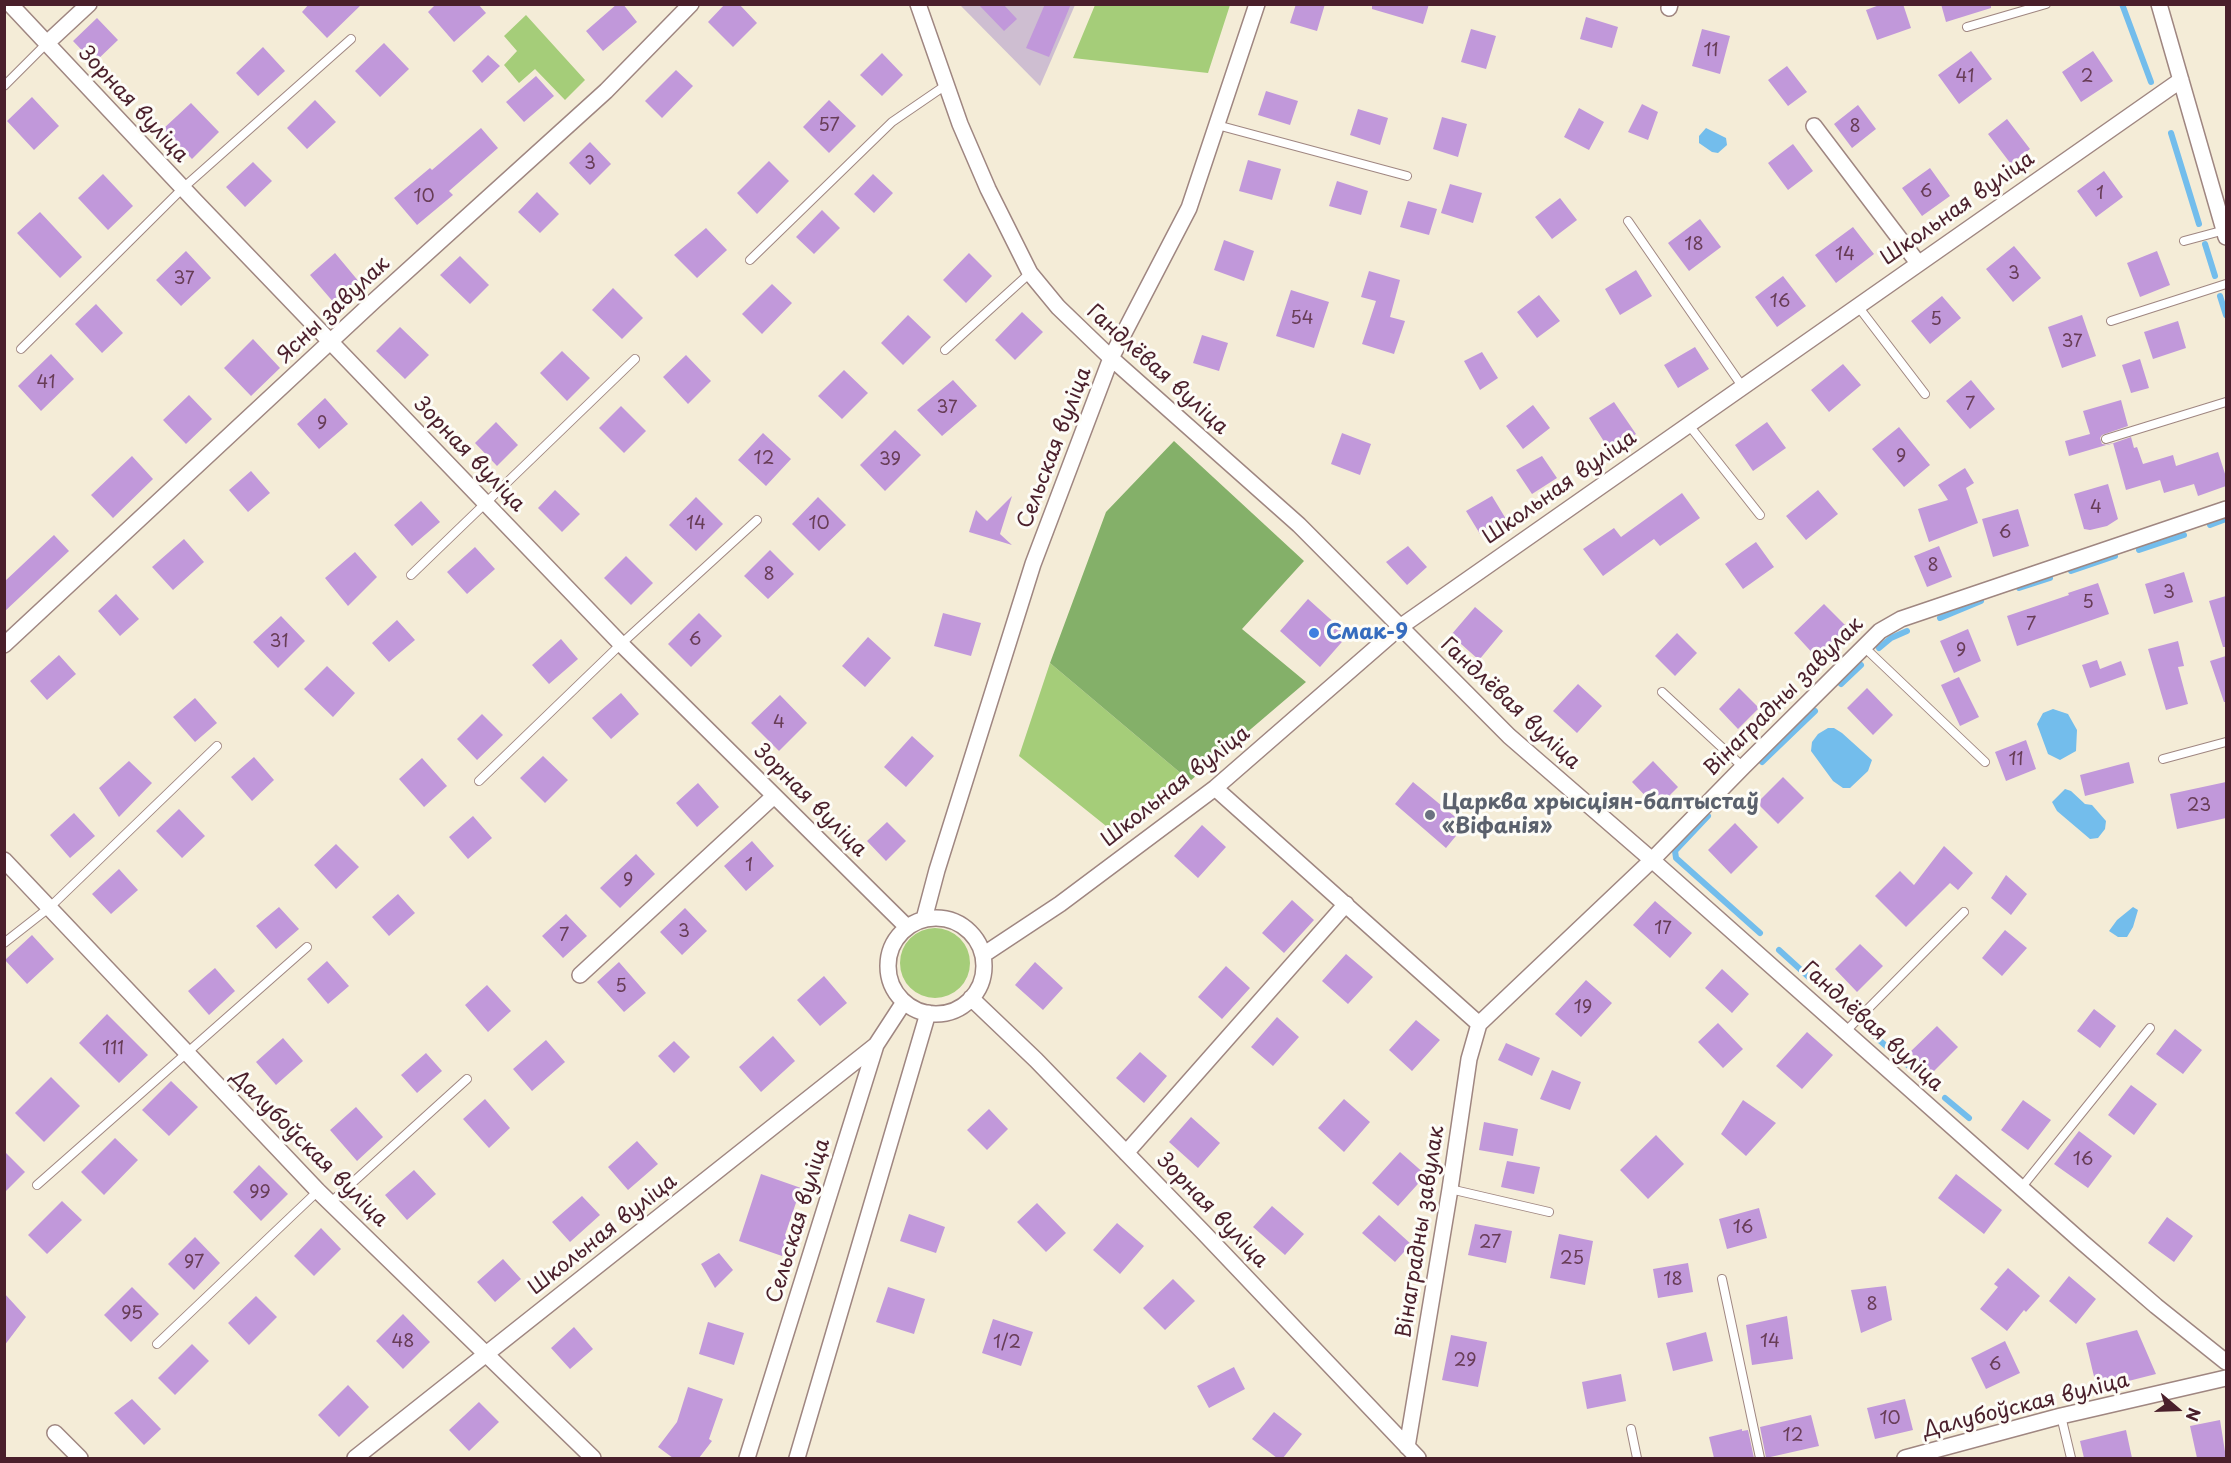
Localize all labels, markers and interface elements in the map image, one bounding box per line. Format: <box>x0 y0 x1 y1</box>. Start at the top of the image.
house number: 11 <box>1703 40 1719 62</box>
street label: Зорная вуліца <box>73 42 193 168</box>
house number: 41 <box>1956 66 1974 88</box>
house number: 2 <box>2081 66 2093 88</box>
house number: 57 <box>818 115 840 137</box>
house number: 8 <box>1849 116 1861 138</box>
street label: Школьная вуліца <box>1876 147 2040 271</box>
house number: 3 <box>584 153 596 175</box>
house number: 6 <box>1920 181 1932 203</box>
house number: 1 <box>2096 183 2104 205</box>
house number: 10 <box>413 186 435 208</box>
house number: 18 <box>1684 234 1704 256</box>
house number: 14 <box>1835 244 1855 266</box>
street label: Ясны завулак <box>273 252 395 368</box>
house number: 3 <box>2008 263 2020 285</box>
house number: 37 <box>173 268 195 290</box>
house number: 16 <box>1770 291 1790 313</box>
street label: Гандлёвая вуліца <box>1081 300 1233 440</box>
house number: 54 <box>1290 308 1314 330</box>
house number: 5 <box>1930 309 1942 331</box>
house number: 37 <box>2061 331 2083 353</box>
street label: Сельская вуліца <box>1013 364 1097 532</box>
house number: 41 <box>37 372 55 394</box>
street label: Зорная вуліца <box>408 392 530 518</box>
house number: 7 <box>1965 394 1975 416</box>
house number: 37 <box>936 397 958 419</box>
house number: 9 <box>317 413 327 435</box>
street label: Школьная вуліца <box>1478 426 1642 550</box>
house number: 9 <box>1896 446 1906 468</box>
house number: 12 <box>754 448 774 470</box>
house number: 39 <box>879 449 901 471</box>
house number: 4 <box>2090 497 2102 519</box>
house number: 14 <box>686 513 706 535</box>
house number: 10 <box>808 513 830 535</box>
house number: 6 <box>1999 522 2011 544</box>
house number: 8 <box>1927 555 1939 577</box>
house number: 8 <box>763 564 775 586</box>
house number: 3 <box>2163 582 2175 604</box>
house number: 5 <box>2082 592 2094 614</box>
street label: Вінаградны завулак <box>1699 612 1869 782</box>
house number: 7 <box>2026 614 2036 636</box>
place label: Смак-9 <box>1326 620 1408 646</box>
marker: Смак-9 <box>1307 626 1321 640</box>
house number: 6 <box>689 629 701 651</box>
house number: 31 <box>270 631 288 653</box>
street label: Гандлёвая вуліца <box>1435 633 1585 775</box>
house number: 9 <box>1956 640 1966 662</box>
house number: 4 <box>773 712 785 734</box>
street label: Школьная вуліца <box>1097 721 1255 853</box>
street label: Зорная вуліца <box>748 739 872 863</box>
house number: 11 <box>2008 749 2024 771</box>
place label: Царква хрысціян-баптыстаў «Віфанія» <box>1442 790 1759 840</box>
house number: 23 <box>2187 795 2211 817</box>
marker: Царква хрысціян-баптыстаў «Віфанія» <box>1423 808 1437 822</box>
house number: 1 <box>745 855 753 877</box>
house number: 9 <box>623 870 633 892</box>
house number: 17 <box>1654 918 1672 940</box>
house number: 3 <box>678 921 690 943</box>
house number: 7 <box>559 925 569 947</box>
street label: Гандлёвая вуліца <box>1796 957 1948 1097</box>
house number: 5 <box>615 976 627 998</box>
house number: 19 <box>1574 997 1592 1019</box>
house number: 111 <box>102 1038 124 1060</box>
street label: Далубоўская вуліца <box>225 1065 393 1233</box>
street label: Вінаградны завулак <box>1392 1124 1450 1340</box>
street label: Сельская вуліца <box>762 1136 836 1306</box>
street label: Зорная вуліца <box>1151 1148 1273 1274</box>
house number: 16 <box>2073 1149 2093 1171</box>
street label: Школьная вуліца <box>524 1169 682 1301</box>
house number: 99 <box>249 1182 271 1204</box>
house number: 16 <box>1733 1217 1753 1239</box>
house number: 27 <box>1479 1232 1501 1254</box>
house number: 25 <box>1560 1248 1584 1270</box>
house number: 97 <box>184 1252 204 1274</box>
house number: 18 <box>1663 1269 1683 1291</box>
house number: 8 <box>1866 1294 1878 1316</box>
house number: 95 <box>121 1303 143 1325</box>
house number: 48 <box>391 1331 415 1353</box>
house number: 14 <box>1760 1331 1780 1353</box>
house number: 1/2 <box>993 1332 1021 1354</box>
house number: 29 <box>1454 1350 1476 1372</box>
house number: 6 <box>1989 1354 2001 1376</box>
street label: Далубоўская вуліца <box>1920 1368 2132 1444</box>
north arrow <box>2147 1379 2207 1439</box>
text: N <box>2181 1405 2207 1425</box>
house number: 10 <box>1879 1408 1901 1430</box>
house number: 12 <box>1783 1425 1803 1447</box>

